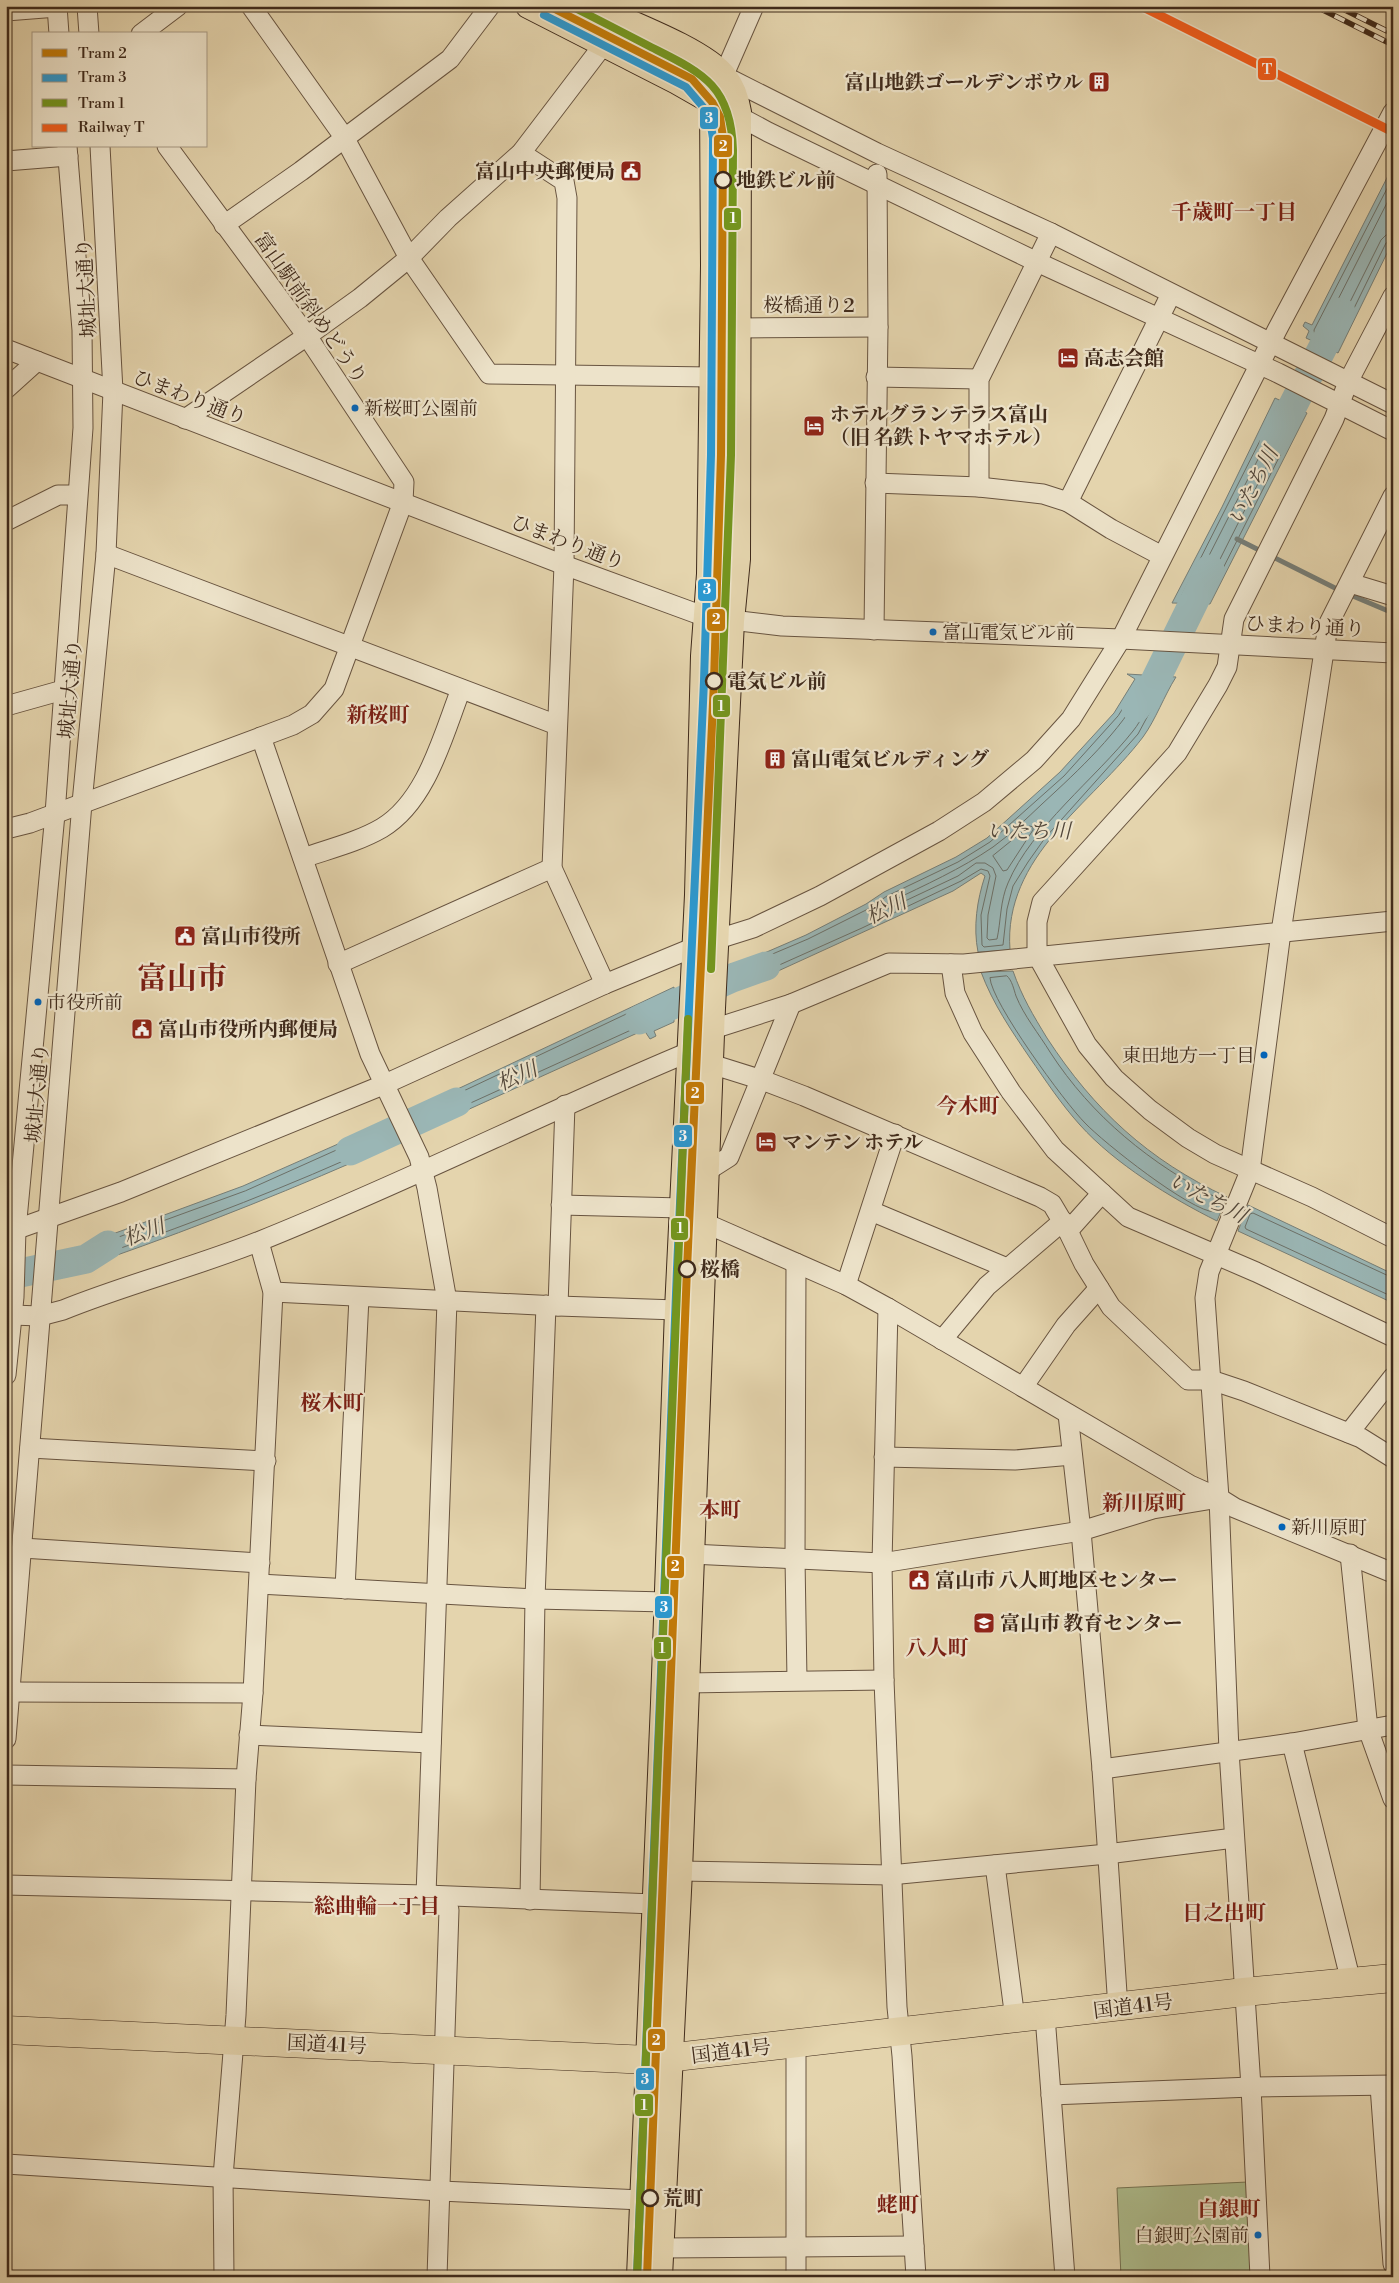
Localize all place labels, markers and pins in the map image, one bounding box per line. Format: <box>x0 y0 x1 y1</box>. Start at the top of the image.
building icon: 富山地鉄ゴールデンボウル <box>1087 70 1111 94</box>
place label: 富山地鉄ゴールデンボウル <box>844 71 1083 96</box>
public building icon: 富山中央郵便局 <box>619 159 643 183</box>
place label: 富山中央郵便局 <box>475 160 615 185</box>
place label: 地鉄ビル前 <box>736 169 836 194</box>
marker: 地鉄ビル前 <box>714 171 732 189</box>
hotel icon: 高志会館 <box>1056 346 1080 370</box>
place label: 高志会館 <box>1084 347 1164 372</box>
place label: 新桜町公園前 <box>364 397 478 421</box>
marker: 新桜町公園前 <box>350 403 360 413</box>
place label: ホテルグランテラス富山 （旧 名鉄トヤマホテル） <box>830 403 1052 451</box>
hotel icon: ホテルグランテラス富山 （旧 名鉄トヤマホテル） <box>802 414 826 438</box>
place label: 富山電気ビル前 <box>942 621 1075 645</box>
marker: 富山電気ビル前 <box>928 627 938 637</box>
place label: 電気ビル前 <box>727 670 827 695</box>
marker: 電気ビル前 <box>705 672 723 690</box>
building icon: 富山電気ビルディング <box>763 747 787 771</box>
place label: 富山電気ビルディング <box>791 748 989 773</box>
public building icon: 富山市役所 <box>173 924 197 948</box>
place label: 富山市役所 <box>201 925 301 950</box>
place label: 市役所前 <box>47 991 123 1015</box>
marker: 市役所前 <box>33 997 43 1007</box>
public building icon: 富山市役所内郵便局 <box>130 1017 154 1041</box>
place label: 富山市役所内郵便局 <box>158 1018 338 1043</box>
place label: 東田地方一丁目 <box>1122 1044 1255 1068</box>
marker: 東田地方一丁目 <box>1259 1050 1269 1060</box>
hotel icon: マンテン ホテル <box>754 1130 778 1154</box>
place label: マンテン ホテル <box>782 1131 923 1156</box>
place label: 桜橋 <box>700 1258 740 1283</box>
marker: 桜橋 <box>678 1260 696 1278</box>
place label: 新川原町 <box>1291 1516 1367 1540</box>
marker: 新川原町 <box>1277 1522 1287 1532</box>
public building icon: 富山市 八人町地区センター <box>907 1568 931 1592</box>
place label: 富山市 八人町地区センター <box>935 1569 1177 1594</box>
school or university icon: 富山市 教育センター <box>972 1611 996 1635</box>
place label: 富山市 教育センター <box>1000 1612 1182 1637</box>
place label: 荒町 <box>663 2187 704 2212</box>
marker: 荒町 <box>641 2189 659 2207</box>
place label: 白銀町公園前 <box>1135 2224 1249 2248</box>
marker: 白銀町公園前 <box>1253 2230 1263 2240</box>

